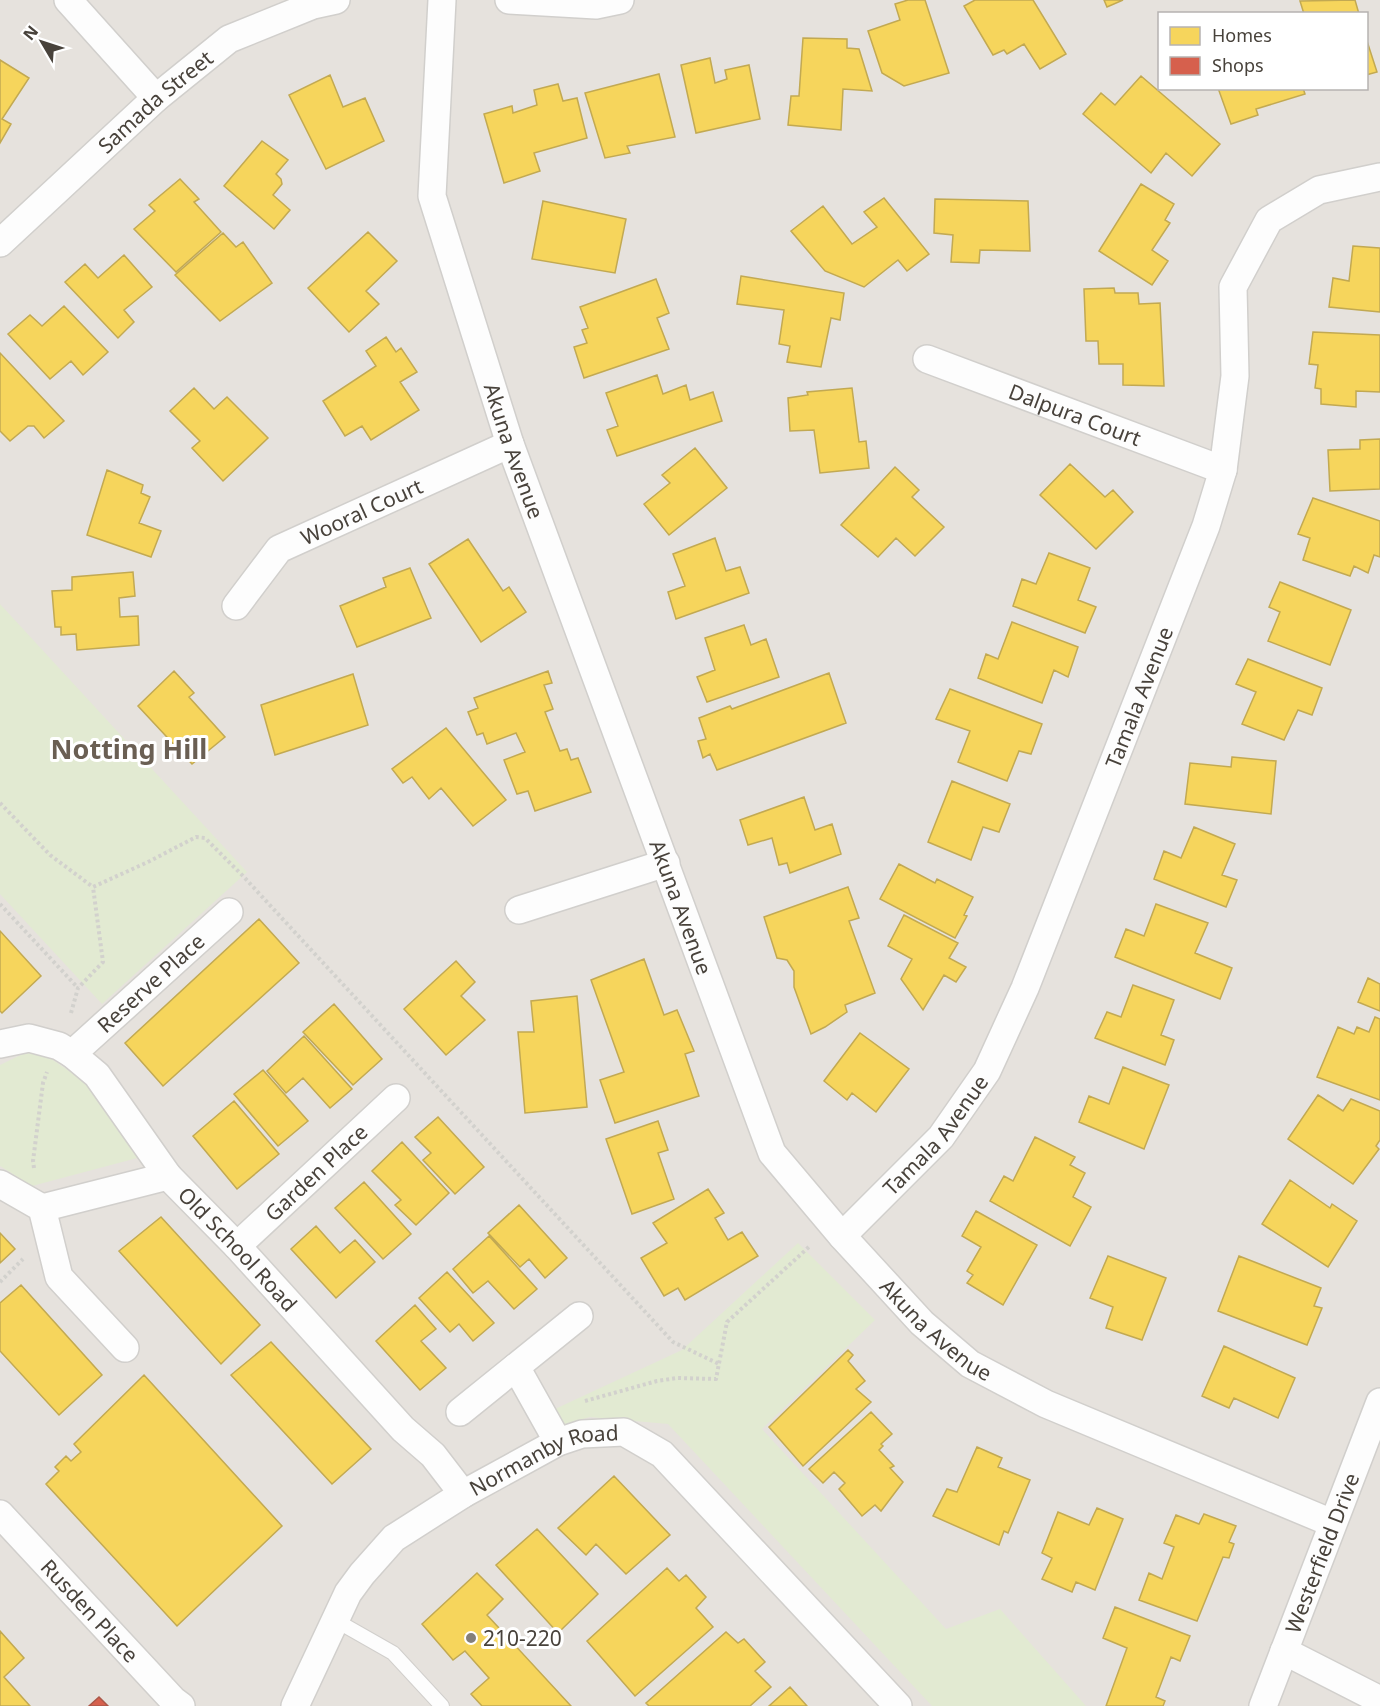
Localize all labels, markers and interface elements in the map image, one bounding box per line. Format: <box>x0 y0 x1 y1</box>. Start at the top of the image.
north arrow <box>12 12 72 72</box>
legend <box>1158 12 1368 90</box>
text: N <box>18 21 43 45</box>
text: Homes <box>1212 23 1272 47</box>
street label: Samada Street <box>92 44 219 159</box>
text: Shops <box>1212 53 1264 77</box>
street label: Dalpura Court <box>1005 377 1145 452</box>
street label: Akuna Avenue <box>478 380 550 523</box>
street label: Wooral Court <box>296 472 427 551</box>
street label: Tamala Avenue <box>1099 622 1179 772</box>
district label: Notting Hill <box>51 730 207 767</box>
street label: Akuna Avenue <box>643 836 719 978</box>
street label: Reserve Place <box>91 927 210 1039</box>
street label: Tamala Avenue <box>877 1069 994 1201</box>
street label: Garden Place <box>259 1118 373 1227</box>
street label: Old School Road <box>172 1181 303 1317</box>
street label: Akuna Avenue <box>874 1273 997 1387</box>
street label: Normanby Road <box>464 1418 619 1502</box>
street label: Westerfield Drive <box>1278 1469 1365 1637</box>
street label: Rusden Place <box>35 1553 145 1668</box>
place label: 210-220 <box>483 1624 562 1652</box>
marker: 210-220 <box>464 1631 478 1645</box>

